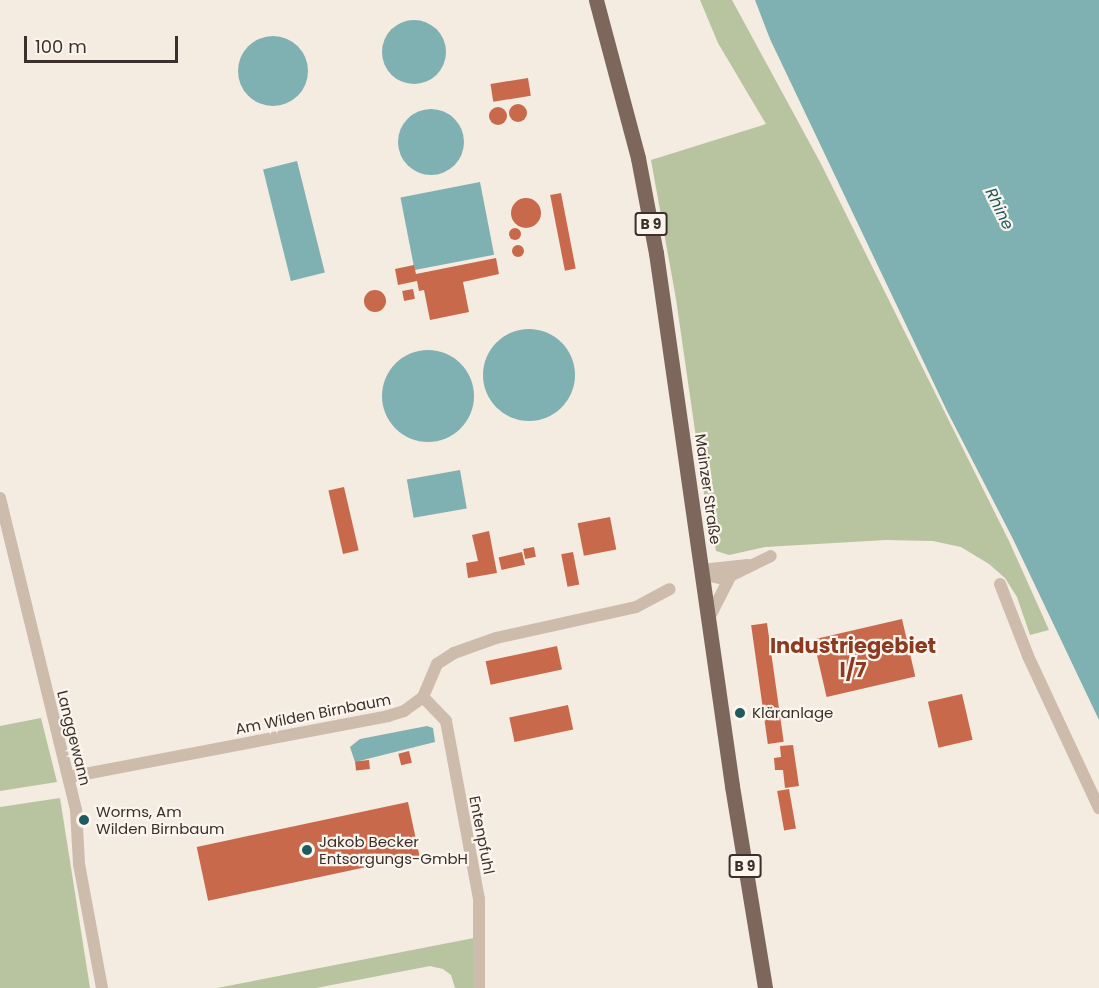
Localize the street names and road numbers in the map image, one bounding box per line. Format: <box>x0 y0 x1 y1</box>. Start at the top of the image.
road number: B 9 <box>634 213 668 235</box>
street label: Mainzer Straße <box>691 432 725 546</box>
street label: Langgewann <box>53 689 95 787</box>
street label: Am Wilden Birnbaum <box>234 690 392 738</box>
street label: Entenpfuhl <box>466 794 498 876</box>
road number: B 9 <box>728 855 762 877</box>

